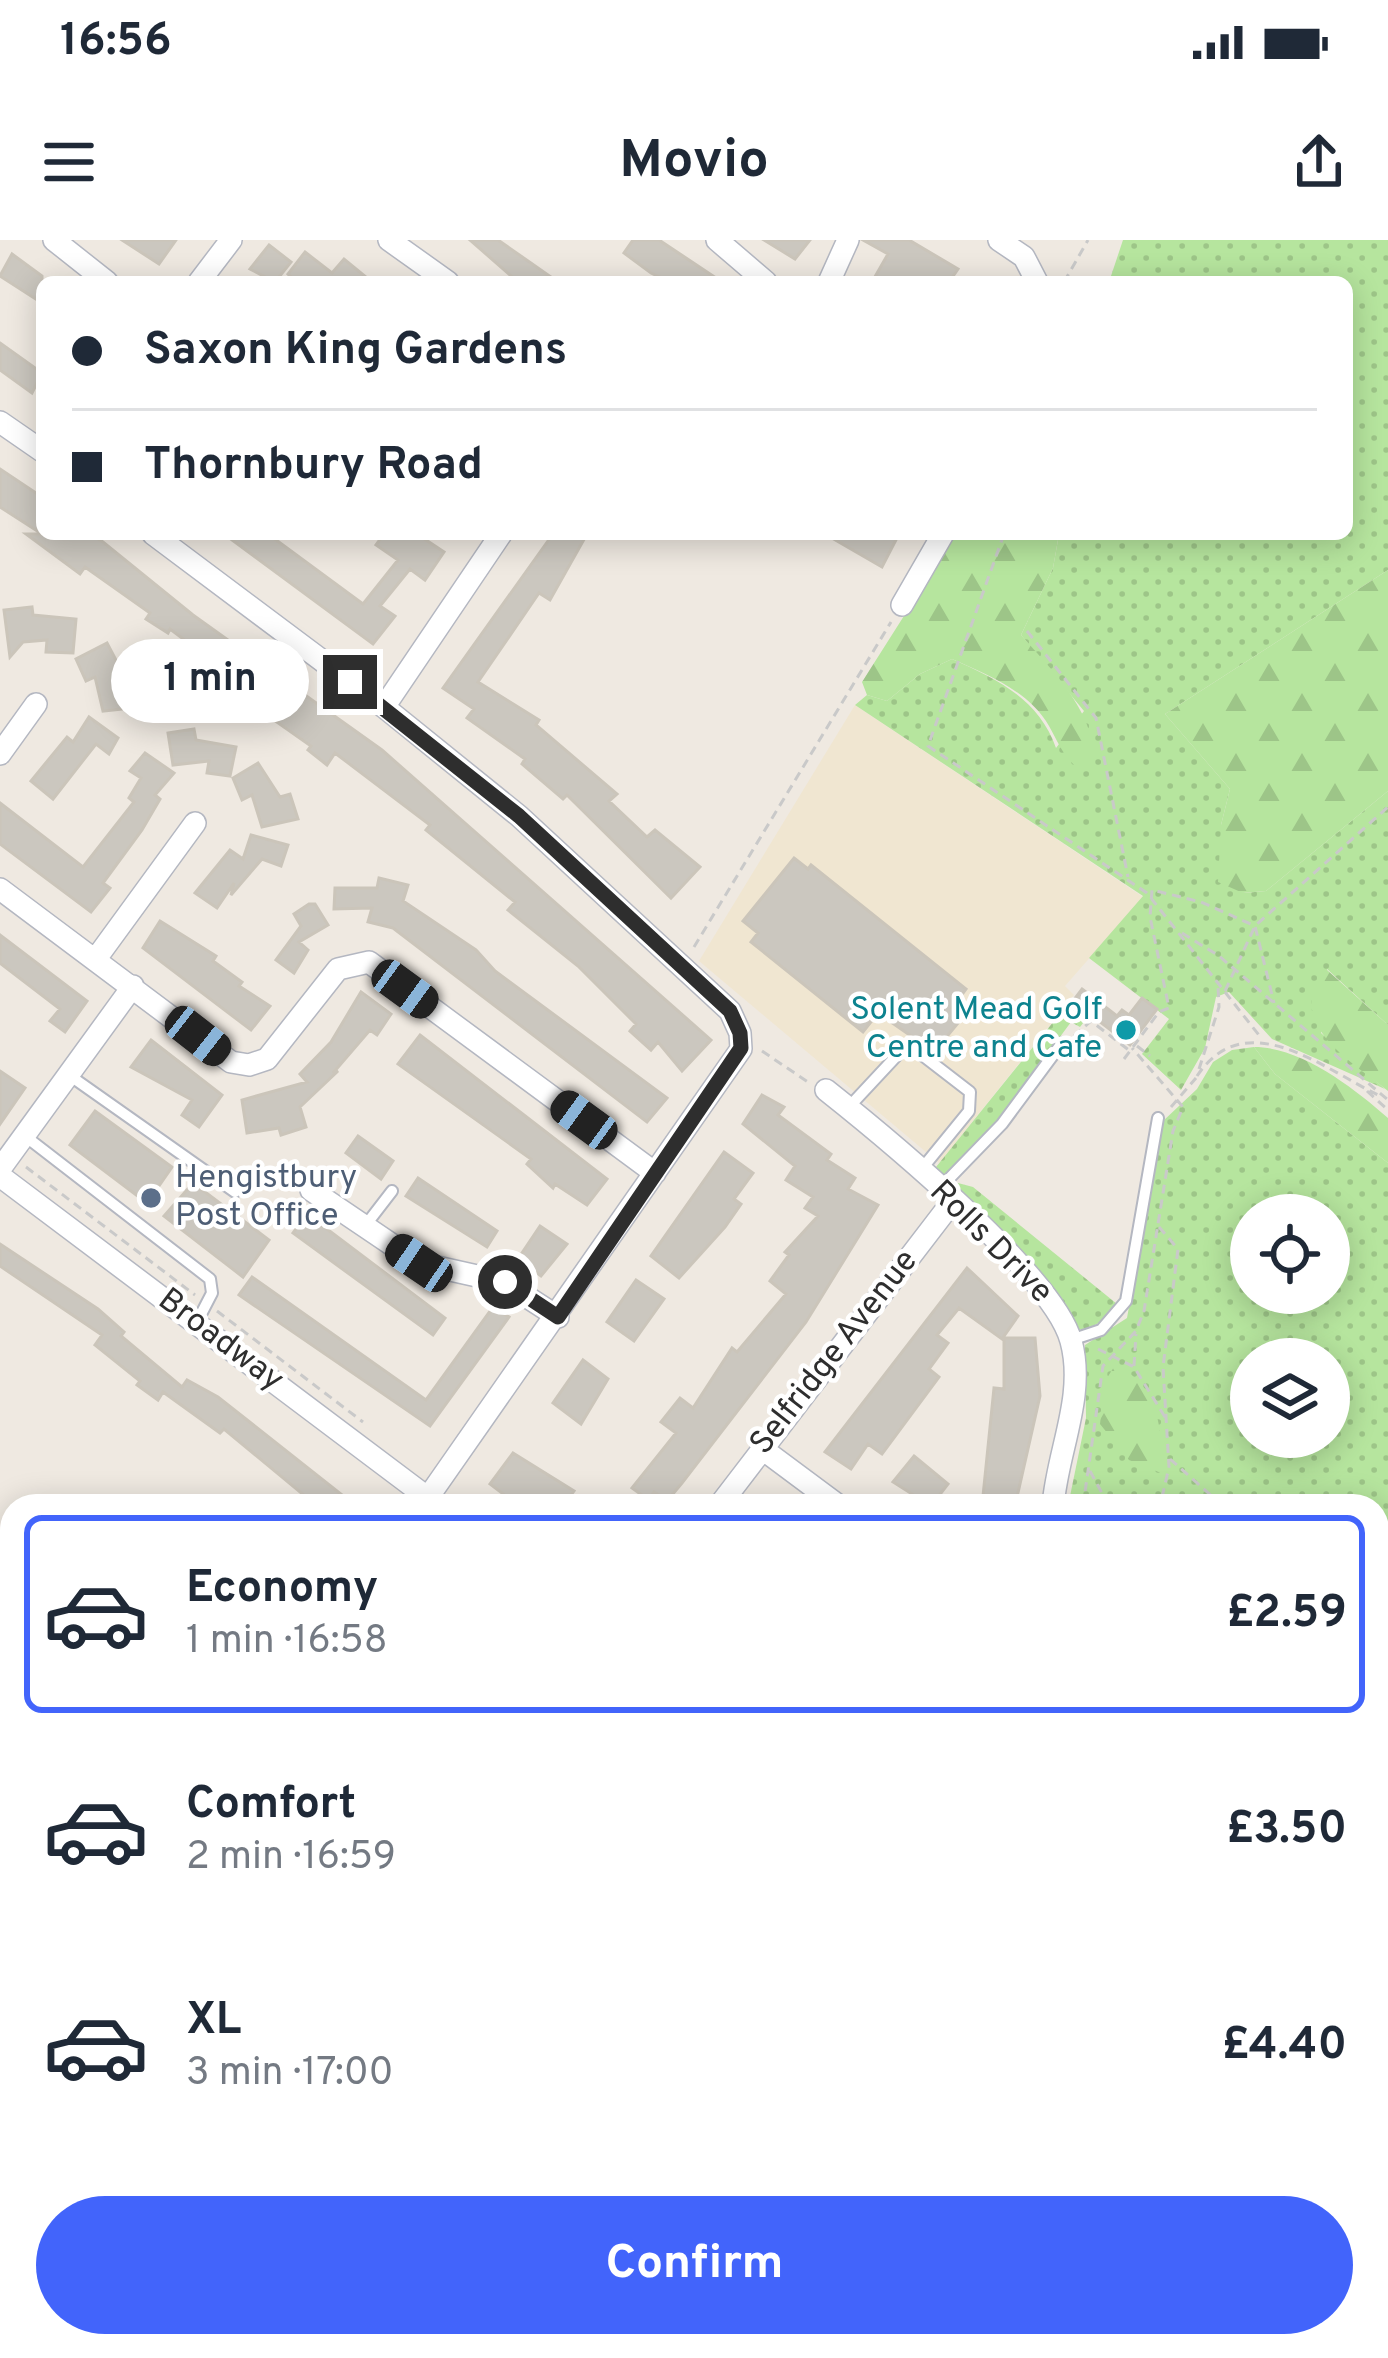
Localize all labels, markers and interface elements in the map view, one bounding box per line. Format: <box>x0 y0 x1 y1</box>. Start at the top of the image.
text: 16:56 <box>60 14 172 71</box>
text: Movio <box>619 128 769 197</box>
icon: menu <box>36 129 102 195</box>
icon: share <box>1286 129 1352 195</box>
text: Saxon King Gardens <box>144 323 567 380</box>
text: Thornbury Road <box>144 438 483 495</box>
callout: 1 min <box>110 640 308 724</box>
route end <box>323 655 377 709</box>
text: 1 min <box>163 656 257 705</box>
car <box>365 953 445 1025</box>
place label: Solent Mead Golf Centre and Cafe <box>850 990 1102 1070</box>
car <box>159 1000 237 1072</box>
marker: Solent Mead Golf Centre and Cafe <box>1113 1017 1139 1043</box>
car <box>544 1084 624 1156</box>
place label: Hengistbury Post Office <box>175 1158 357 1238</box>
street label: Rolls Drive <box>919 1172 1061 1314</box>
marker: Hengistbury Post Office <box>138 1185 164 1211</box>
map controls <box>1230 1194 1350 1458</box>
button: locate <box>1230 1194 1350 1314</box>
car <box>379 1228 459 1298</box>
street label: Selfridge Avenue <box>742 1242 928 1464</box>
route start <box>478 1255 532 1309</box>
street label: Broadway <box>149 1280 291 1402</box>
button: layers <box>1230 1338 1350 1458</box>
icon: car <box>42 1560 150 1668</box>
text: Economy <box>186 1561 378 1618</box>
text: £2.59 <box>1226 1586 1347 1643</box>
text: 1 min · 16:58 <box>186 1618 388 1667</box>
icon: car <box>42 1776 150 1884</box>
text: Comfort <box>186 1777 356 1834</box>
text: £3.50 <box>1226 1802 1347 1859</box>
text: 2 min · 16:59 <box>186 1834 396 1883</box>
icon: car <box>42 1992 150 2100</box>
text: XL <box>186 1993 241 2050</box>
text: £4.40 <box>1222 2018 1347 2075</box>
text: 3 min · 17:00 <box>186 2050 394 2099</box>
button: Confirm <box>36 2196 1353 2334</box>

